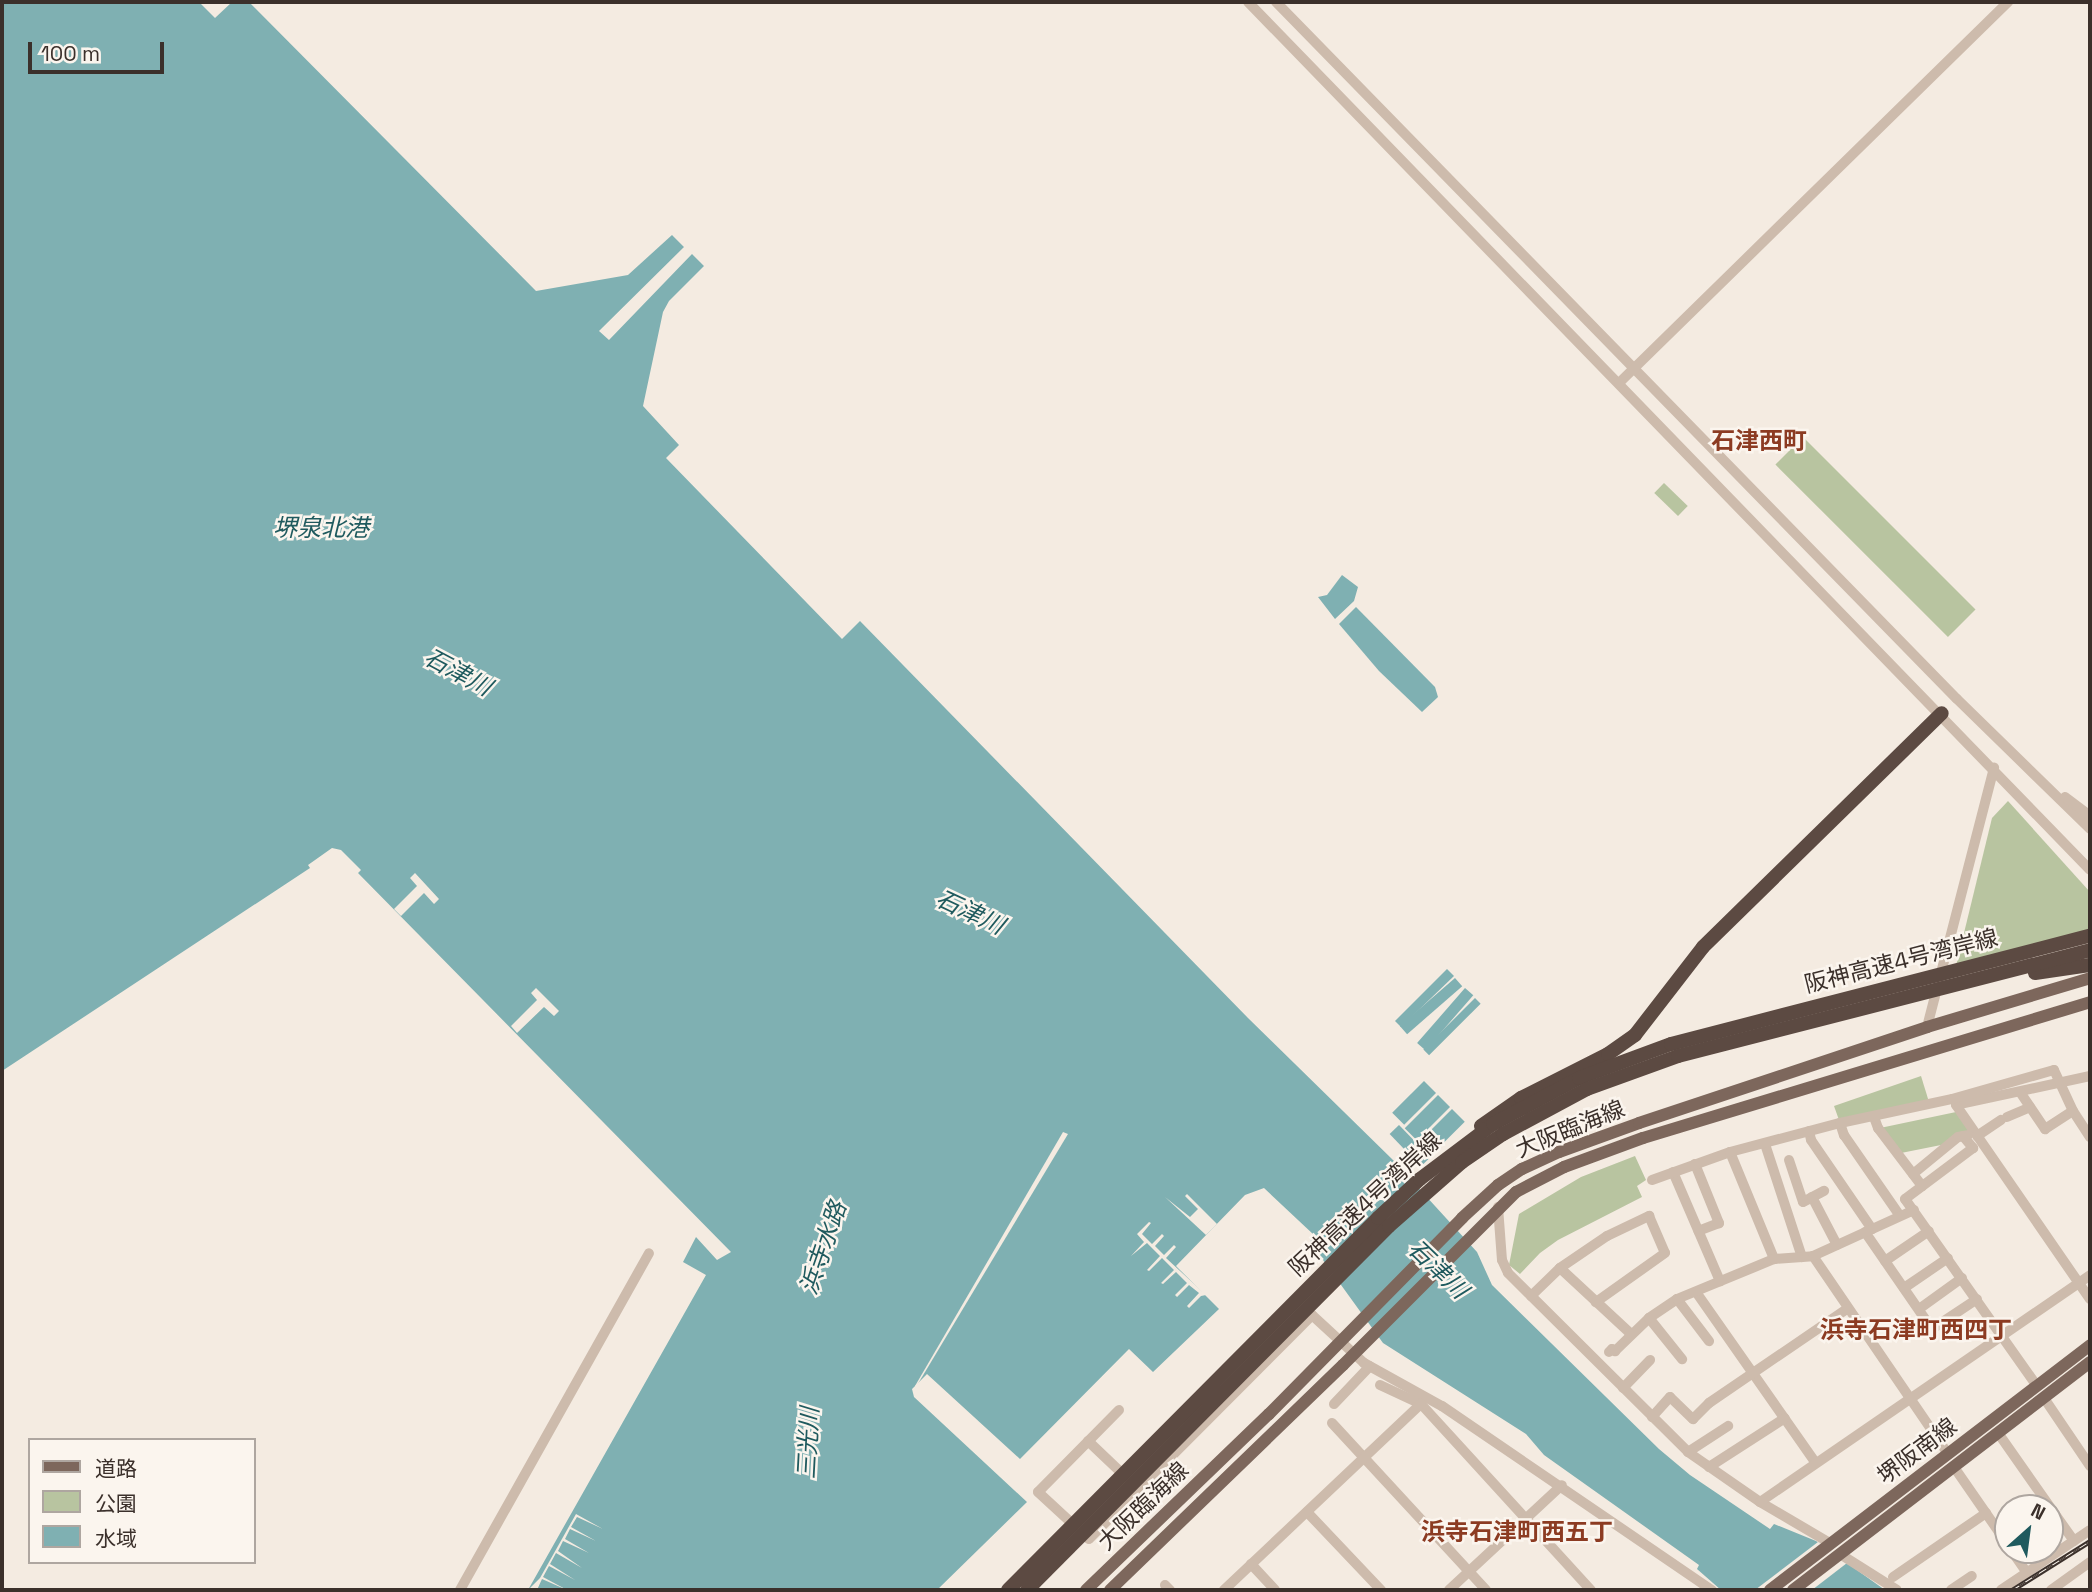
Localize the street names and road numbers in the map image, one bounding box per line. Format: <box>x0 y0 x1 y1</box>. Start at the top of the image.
street label: 阪神高速4号湾岸線 <box>1801 924 2001 998</box>
street label: 大阪臨海線 <box>1512 1095 1628 1163</box>
street label: 阪神高速4号湾岸線 <box>1283 1126 1447 1282</box>
street label: 堺阪南線 <box>1872 1412 1962 1490</box>
street label: 大阪臨海線 <box>1092 1456 1194 1556</box>

